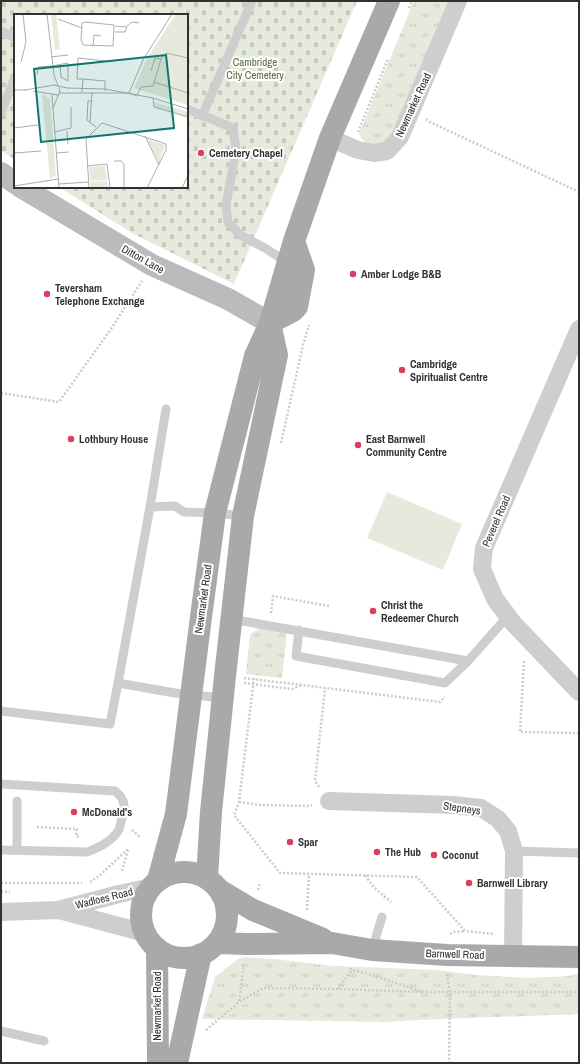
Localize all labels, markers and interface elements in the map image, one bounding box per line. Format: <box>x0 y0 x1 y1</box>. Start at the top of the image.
inset map <box>14 14 188 188</box>
park label: Cambridge City Cemetery <box>226 55 284 82</box>
street label: Newmarket Road <box>392 70 434 140</box>
place label: Cemetery Chapel <box>209 146 283 160</box>
marker: Cemetery Chapel <box>196 148 206 158</box>
street label: Ditton Lane <box>119 242 167 276</box>
place label: Amber Lodge B&B <box>361 267 442 281</box>
marker: Amber Lodge B&B <box>348 269 358 279</box>
place label: Teversham Telephone Exchange <box>55 281 145 308</box>
marker: Teversham Telephone Exchange <box>42 289 52 299</box>
place label: Cambridge Spiritualist Centre <box>410 357 488 384</box>
marker: Cambridge Spiritualist Centre <box>397 365 407 375</box>
place label: Lothbury House <box>79 432 148 446</box>
place label: East Barnwell Community Centre <box>366 432 447 459</box>
marker: Lothbury House <box>66 434 76 444</box>
marker: East Barnwell Community Centre <box>353 440 363 450</box>
street label: Peverel Road <box>479 493 513 549</box>
street label: Newmarket Road <box>191 564 215 634</box>
place label: Christ the Redeemer Church <box>381 598 459 625</box>
marker: Christ the Redeemer Church <box>368 606 378 616</box>
street label: Stepneys <box>442 798 482 818</box>
place label: McDonald's <box>82 805 132 819</box>
marker: McDonald's <box>69 807 79 817</box>
place label: Spar <box>298 835 319 849</box>
marker: Spar <box>285 837 295 847</box>
place label: The Hub <box>385 845 422 859</box>
marker: The Hub <box>372 847 382 857</box>
place label: Coconut <box>442 848 479 862</box>
marker: Coconut <box>429 850 439 860</box>
place label: Barnwell Library <box>477 876 548 890</box>
marker: Barnwell Library <box>464 878 474 888</box>
street label: Wadloes Road <box>74 884 134 912</box>
street label: Barnwell Road <box>425 946 485 962</box>
street label: Newmarket Road <box>150 971 164 1041</box>

